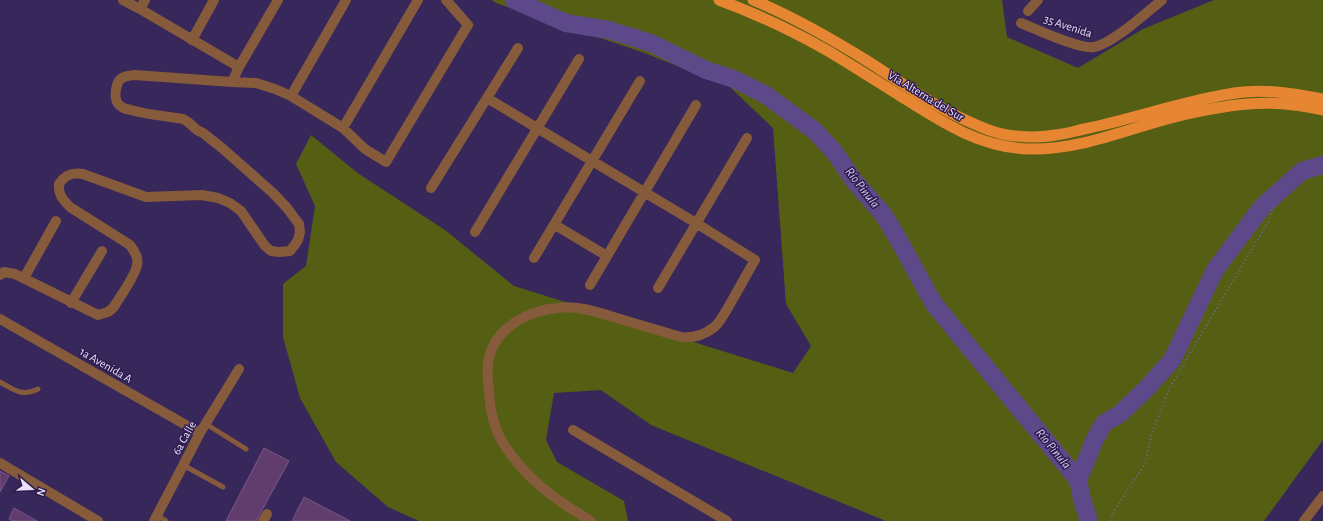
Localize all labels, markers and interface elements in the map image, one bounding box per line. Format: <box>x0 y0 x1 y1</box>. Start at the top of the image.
street label: 35 Avenida <box>1042 13 1094 40</box>
street label: Vía Alterna del Sur <box>886 69 966 123</box>
water label: Río Pinula <box>842 165 882 211</box>
street label: 1a Avenida A <box>78 345 134 385</box>
street label: 6a Calle <box>170 419 198 457</box>
water label: Río Pinula <box>1033 426 1073 472</box>
north arrow <box>12 469 52 509</box>
text: N <box>35 487 47 498</box>

